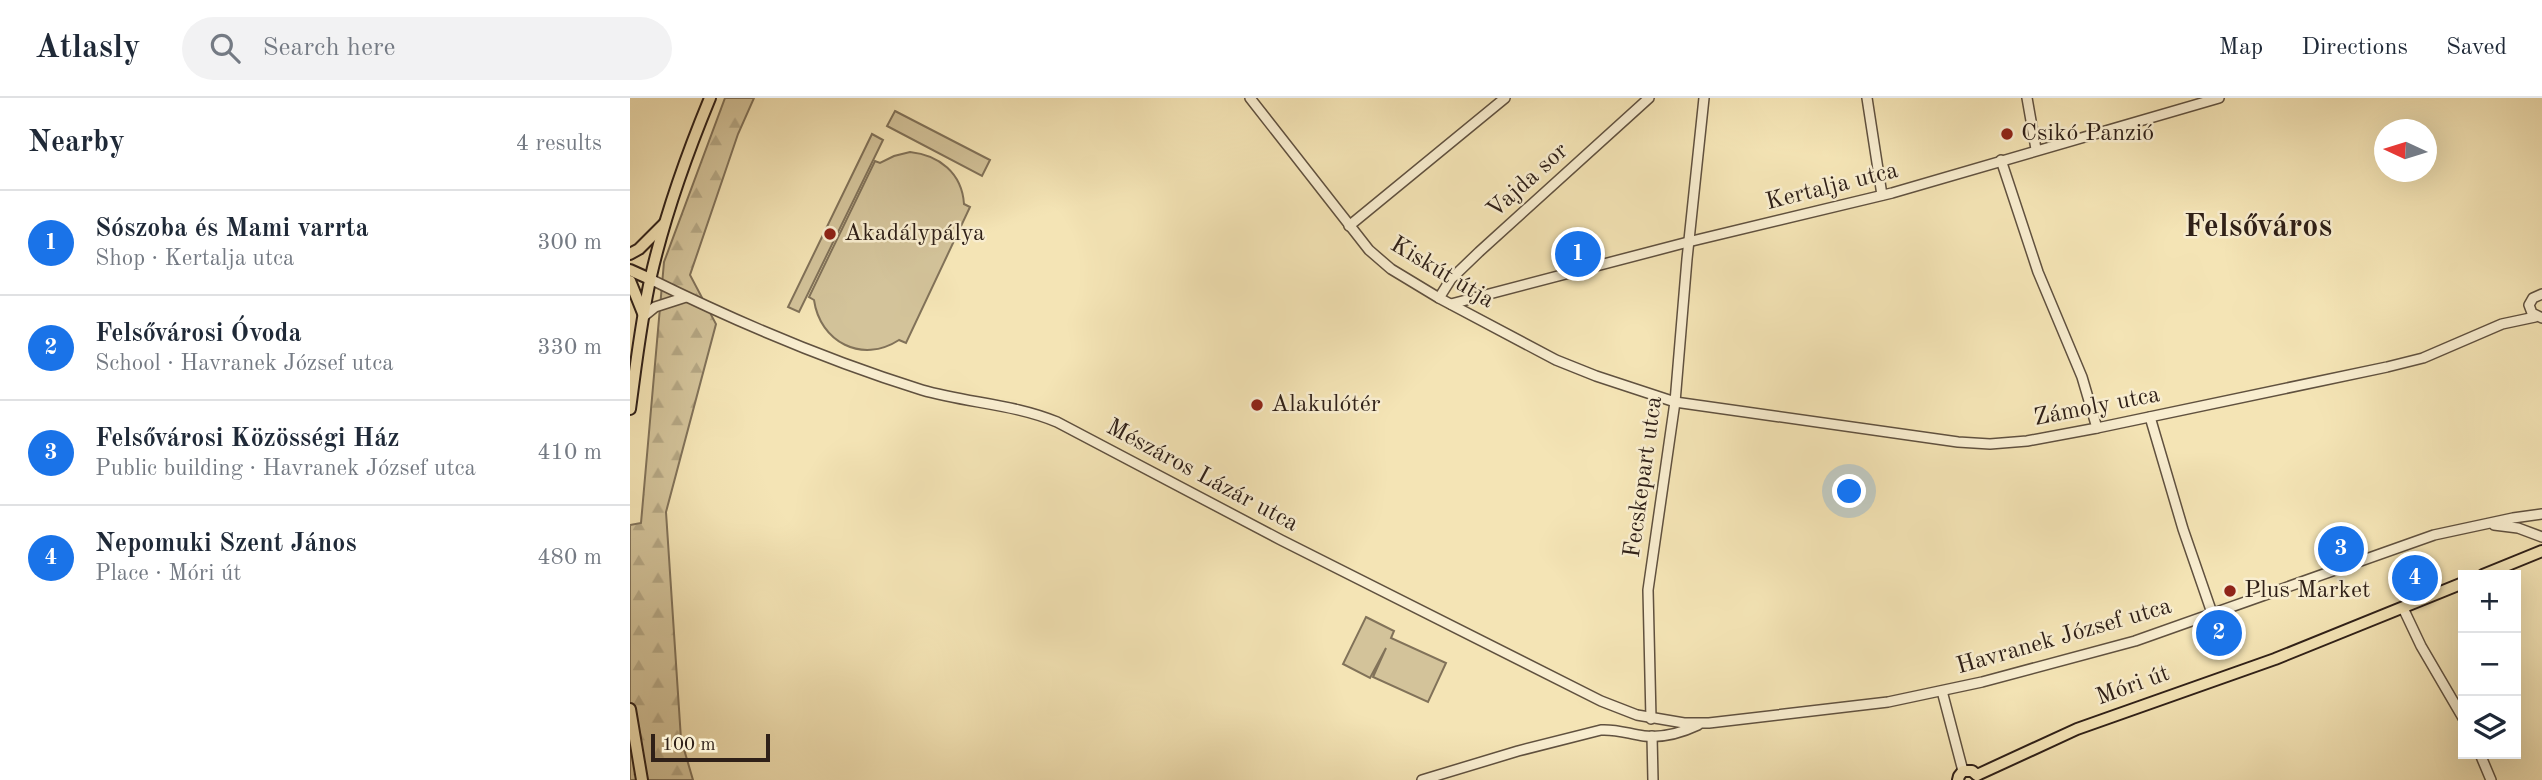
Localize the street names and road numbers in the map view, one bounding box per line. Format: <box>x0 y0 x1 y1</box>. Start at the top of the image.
street label: Vajda sor <box>1483 139 1573 223</box>
street label: Kertalja utca <box>1763 159 1901 215</box>
street label: Kiskút útja <box>1386 233 1498 313</box>
street label: Zámoly utca <box>2032 383 2162 431</box>
street label: Fecskepart utca <box>1621 395 1667 559</box>
street label: Mészáros Lázár utca <box>1102 415 1302 537</box>
street label: Havranek József utca <box>1954 595 2174 679</box>
street label: Móri út <box>2093 662 2173 710</box>

